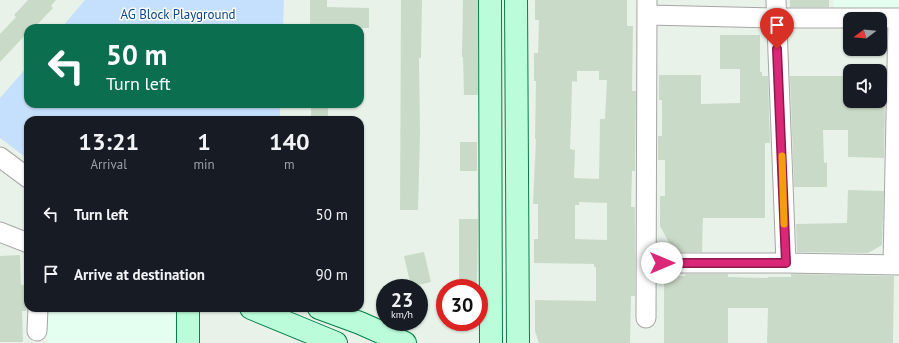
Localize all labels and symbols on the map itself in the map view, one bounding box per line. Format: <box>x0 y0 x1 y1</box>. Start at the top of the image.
park label: AG Block Playground <box>120 6 236 23</box>
pin <box>760 8 794 49</box>
north arrow <box>843 12 887 56</box>
position arrow <box>641 242 683 284</box>
speed limit sign: 30 <box>436 279 488 331</box>

